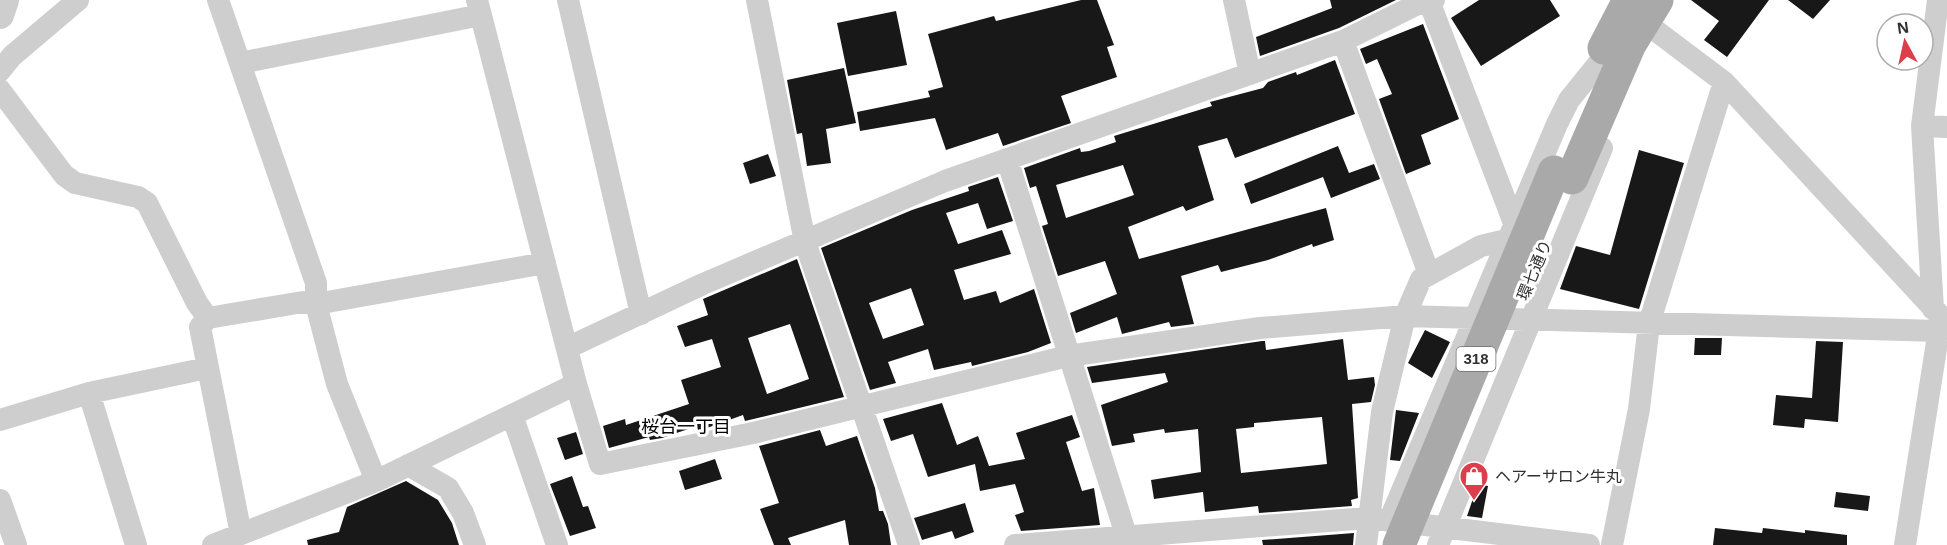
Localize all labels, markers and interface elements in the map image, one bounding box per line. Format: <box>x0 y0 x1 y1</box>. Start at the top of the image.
north arrow <box>1875 12 1935 72</box>
text: N <box>1896 18 1910 37</box>
street label: 環七通り <box>1514 237 1555 303</box>
road number: 318 <box>1456 347 1496 371</box>
district label: 桜台一丁目 <box>641 417 731 437</box>
shop icon: ヘアーサロン牛丸 <box>1458 460 1490 502</box>
place label: ヘアーサロン牛丸 <box>1495 468 1622 485</box>

